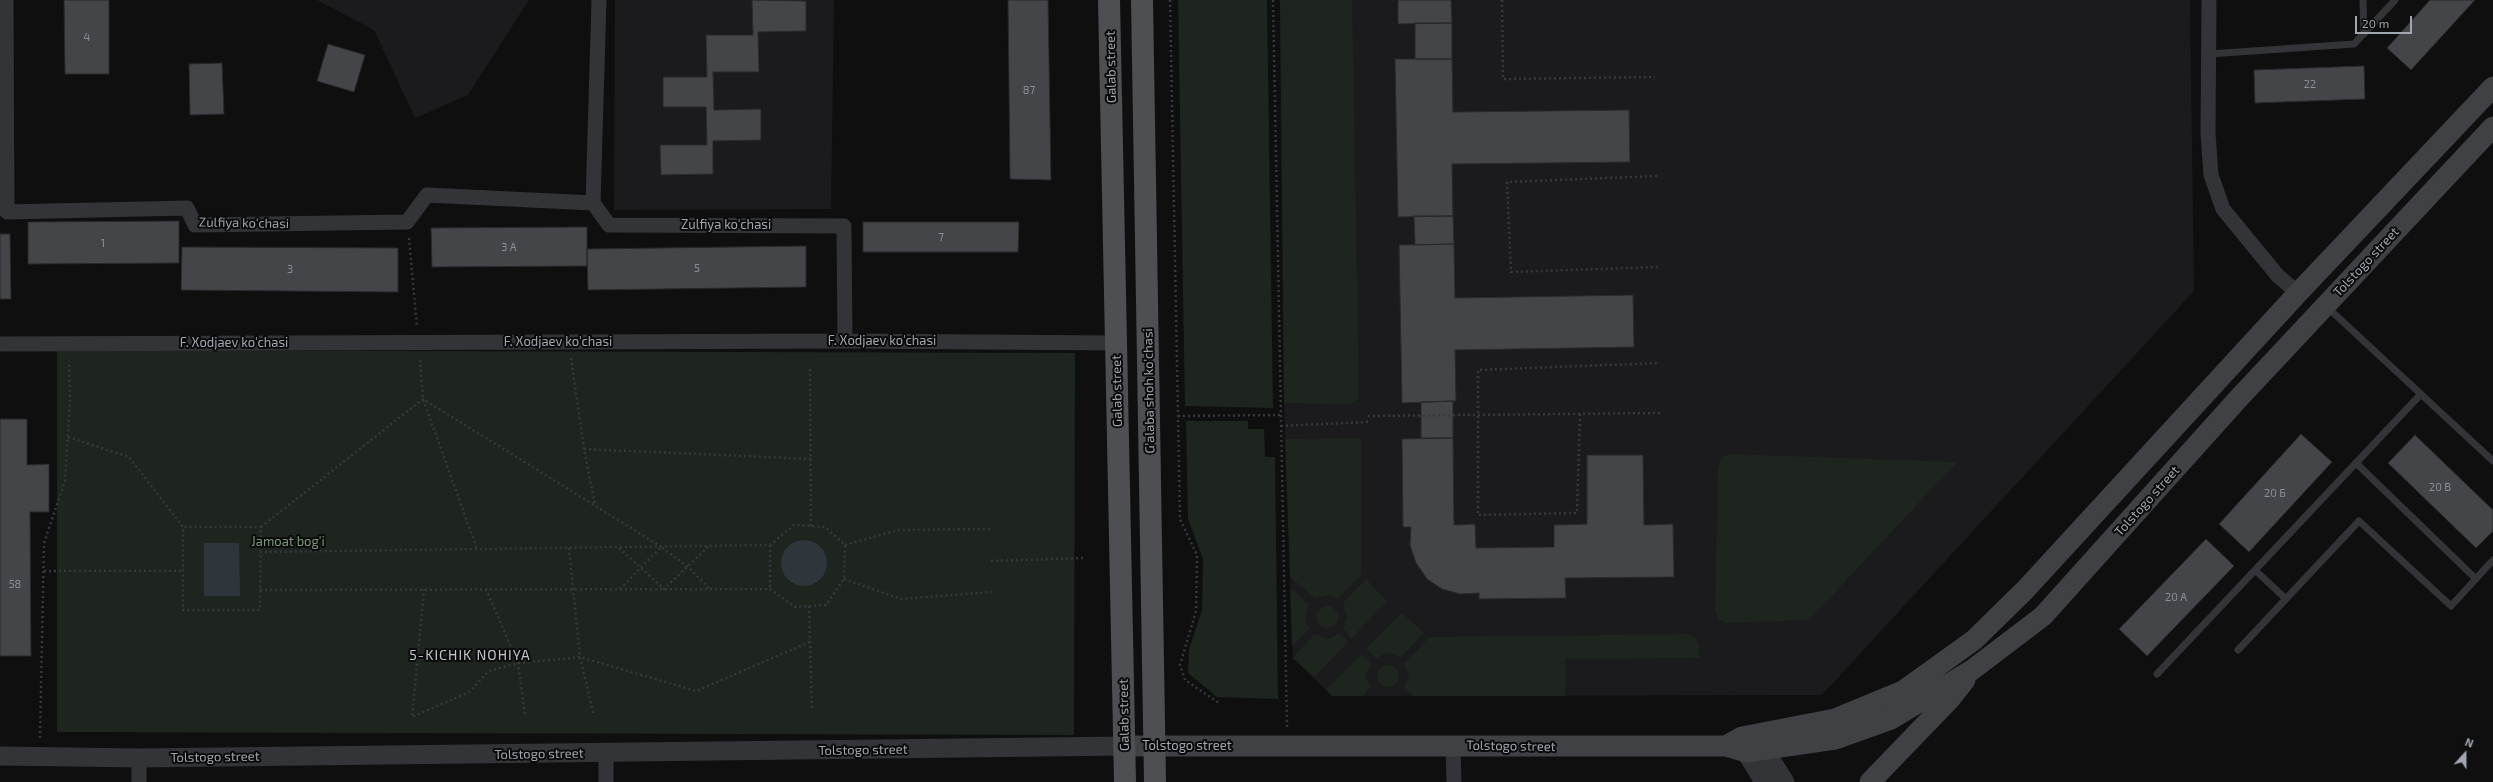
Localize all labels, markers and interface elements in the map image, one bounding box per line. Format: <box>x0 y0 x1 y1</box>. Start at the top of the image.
scale bar <box>2357 8 2414 34</box>
text: 20 m <box>2362 16 2389 30</box>
house number: 4 <box>84 30 90 44</box>
street label: Galab street <box>1103 31 1119 103</box>
house number: 22 <box>2304 77 2316 91</box>
house number: 87 <box>1023 83 1035 97</box>
street label: Zulfiya ko'chasi <box>199 214 289 232</box>
street label: Zulfiya ko'chasi <box>681 217 771 233</box>
street label: Tolstogo street <box>2330 224 2402 300</box>
house number: 7 <box>938 230 944 244</box>
house number: 1 <box>101 236 105 250</box>
house number: 3 А <box>501 240 517 254</box>
house number: 5 <box>694 261 700 275</box>
house number: 3 <box>287 262 293 276</box>
street label: G'alaba shoh ko'chasi <box>1140 328 1158 454</box>
street label: F. Xodjaev ko'chasi <box>828 333 936 349</box>
street label: F. Xodjaev ko'chasi <box>504 334 612 350</box>
street label: F. Xodjaev ko'chasi <box>180 335 288 351</box>
street label: Galab street <box>1109 355 1125 427</box>
street label: Tolstogo street <box>2111 463 2183 539</box>
house number: 20 В <box>2429 480 2451 494</box>
house number: 20 Б <box>2264 486 2286 500</box>
park label: Jamoat bog'i <box>251 534 325 550</box>
house number: 58 <box>9 577 21 591</box>
house number: 20 А <box>2165 590 2187 604</box>
district label: 5-KICHIK NOHIYA <box>409 647 531 663</box>
street label: Galab street <box>1116 679 1132 751</box>
north arrow <box>2445 734 2485 774</box>
text: N <box>2463 735 2476 750</box>
street label: Tolstogo street <box>1466 737 1556 755</box>
street label: Tolstogo street <box>1142 738 1232 754</box>
street label: Tolstogo street <box>818 741 908 759</box>
street label: Tolstogo street <box>494 745 584 763</box>
street label: Tolstogo street <box>170 748 260 766</box>

